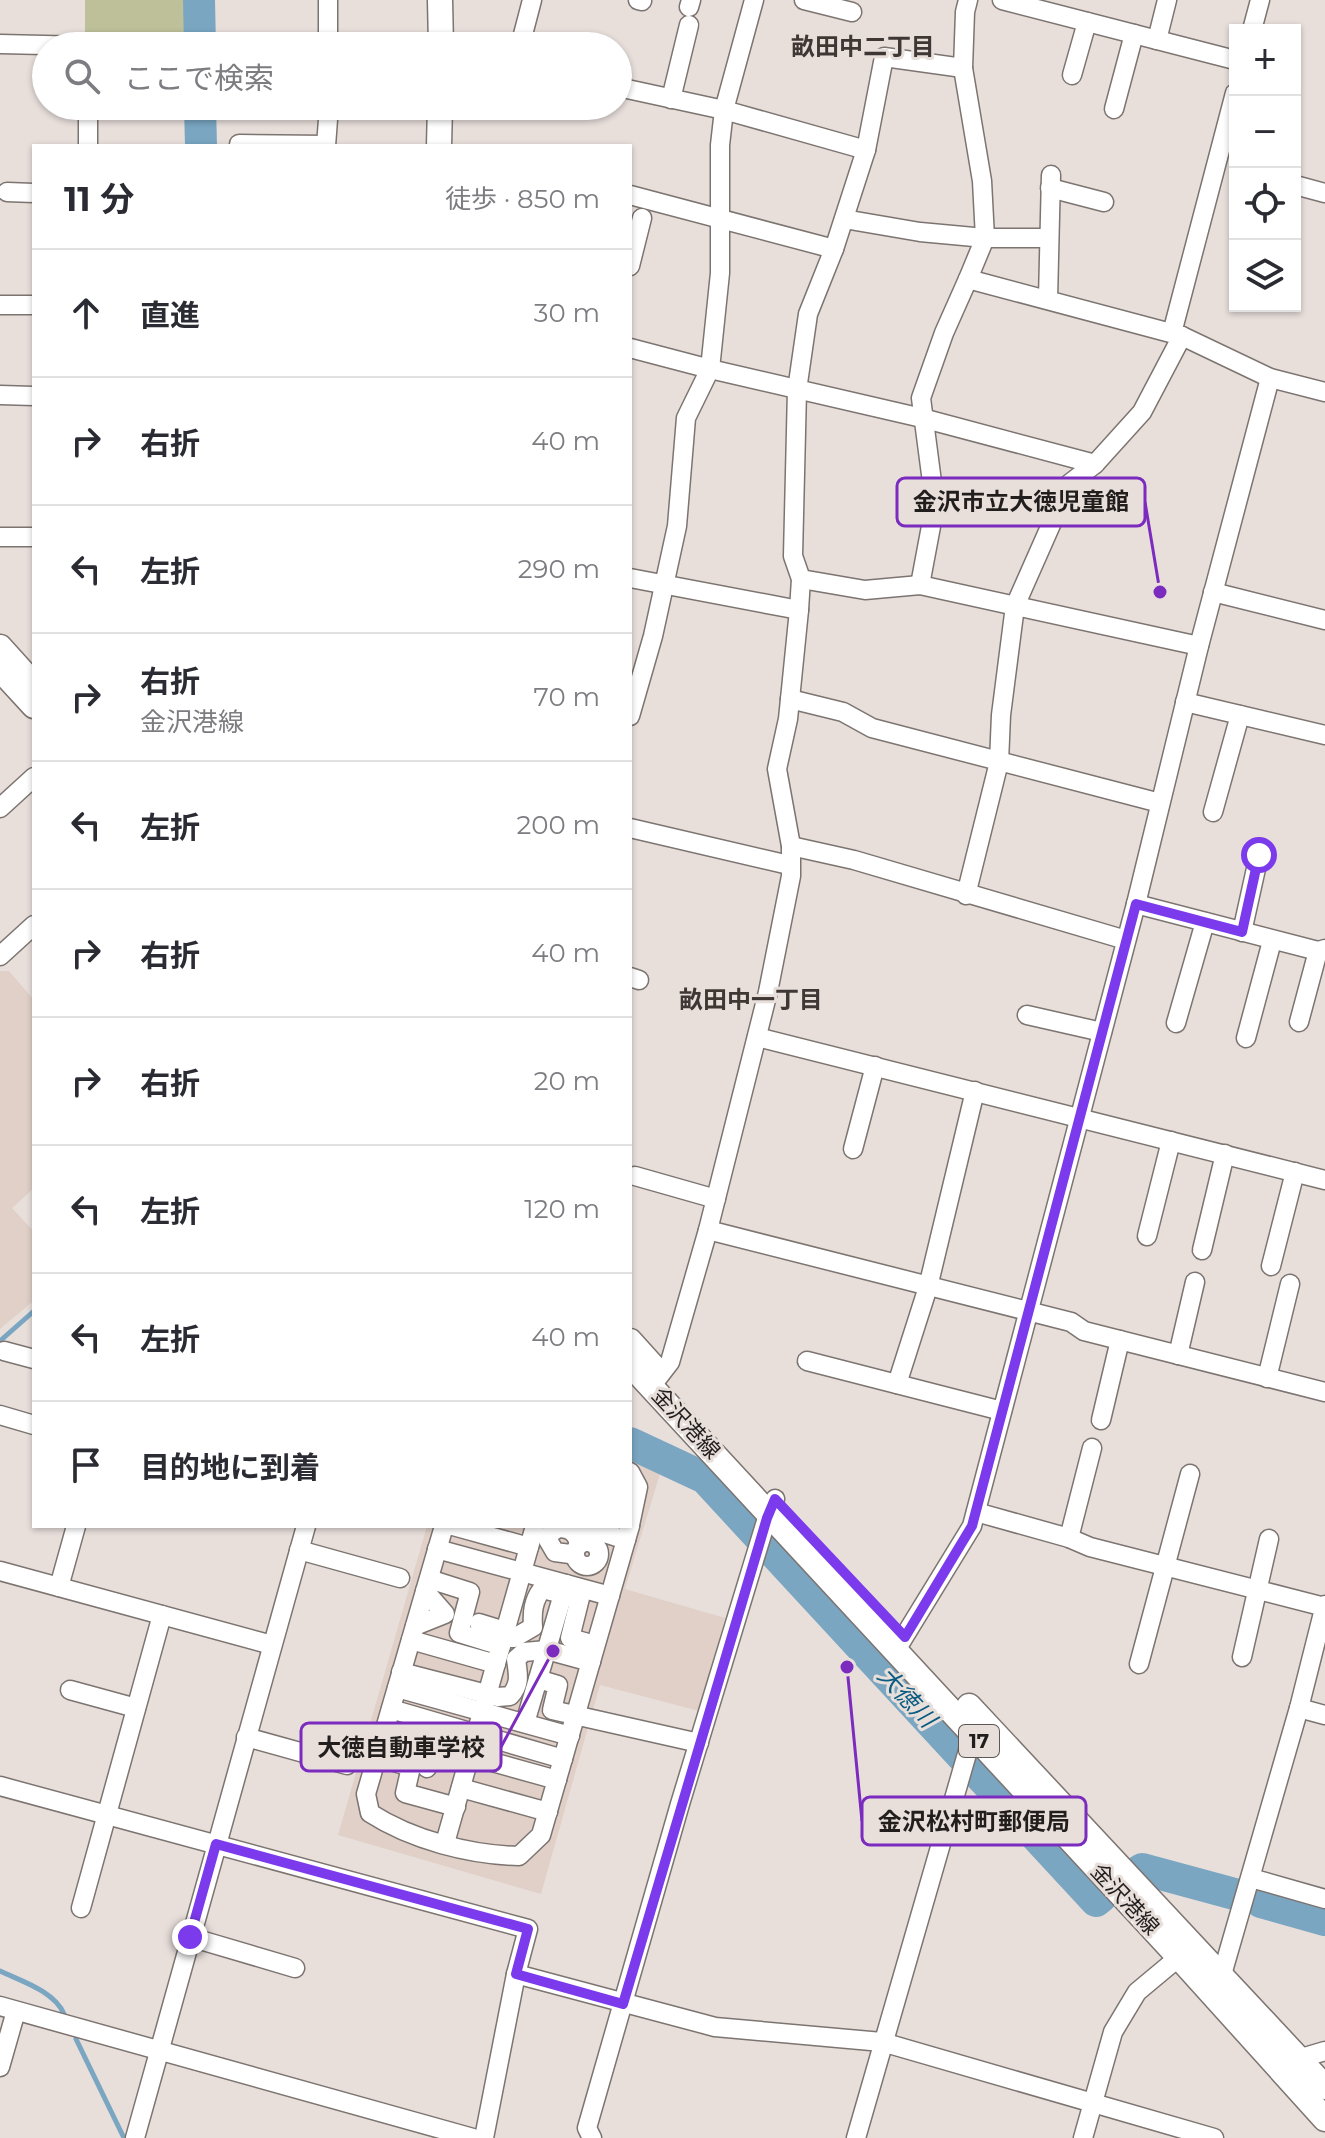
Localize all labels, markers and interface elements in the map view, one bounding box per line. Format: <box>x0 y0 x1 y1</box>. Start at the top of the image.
map controls <box>1229 24 1301 312</box>
button: + <box>1229 24 1301 96</box>
search box <box>32 32 632 120</box>
district label: 畝田中二丁目 <box>791 32 935 61</box>
icon: search <box>60 54 104 98</box>
text: ここで検索 <box>124 60 274 97</box>
button: − <box>1229 96 1301 168</box>
button: locate <box>1229 168 1301 240</box>
text: 11 分 <box>64 178 134 220</box>
text: 徒歩 · 850 m <box>445 183 600 215</box>
button: layers <box>1229 240 1301 312</box>
icon: ahead <box>64 291 108 335</box>
text: 直進 <box>140 297 200 334</box>
text: 30 m <box>534 297 600 329</box>
icon: right <box>64 419 108 463</box>
text: 右折 <box>140 425 200 462</box>
text: 40 m <box>531 425 600 457</box>
callout: 金沢市立大徳児童館 <box>897 478 1145 526</box>
text: 金沢市立大徳児童館 <box>913 487 1129 516</box>
icon: left <box>64 547 108 591</box>
text: 左折 <box>140 553 200 590</box>
text: 290 m <box>518 553 600 585</box>
text: 右折 <box>140 663 200 700</box>
icon: right <box>64 675 108 719</box>
text: 70 m <box>534 681 600 713</box>
text: 金沢港線 <box>140 706 244 738</box>
icon: left <box>64 803 108 847</box>
text: 左折 <box>140 809 200 846</box>
text: 200 m <box>516 809 600 841</box>
route start <box>1241 837 1277 873</box>
icon: right <box>64 931 108 975</box>
text: 右折 <box>140 937 200 974</box>
text: 40 m <box>531 937 600 969</box>
district label: 畝田中一丁目 <box>679 985 823 1014</box>
icon: right <box>64 1059 108 1103</box>
text: 右折 <box>140 1065 200 1102</box>
text: 20 m <box>534 1065 600 1097</box>
icon: left <box>64 1187 108 1231</box>
text: 左折 <box>140 1193 200 1230</box>
text: 120 m <box>524 1193 600 1225</box>
icon: left <box>64 1315 108 1359</box>
text: 左折 <box>140 1321 200 1358</box>
text: 40 m <box>531 1321 600 1353</box>
street label: 金沢港線 <box>646 1382 726 1464</box>
icon: arrive <box>64 1443 108 1487</box>
text: 目的地に到着 <box>140 1449 320 1486</box>
water label: 大徳川 <box>872 1661 944 1735</box>
callout: 大徳自動車学校 <box>301 1723 501 1771</box>
road number: 17 <box>959 1725 999 1757</box>
text: 大徳自動車学校 <box>317 1733 485 1762</box>
callout: 金沢松村町郵便局 <box>862 1797 1086 1845</box>
text: 金沢松村町郵便局 <box>878 1807 1070 1836</box>
street label: 金沢港線 <box>1085 1858 1165 1940</box>
route end <box>172 1919 208 1955</box>

